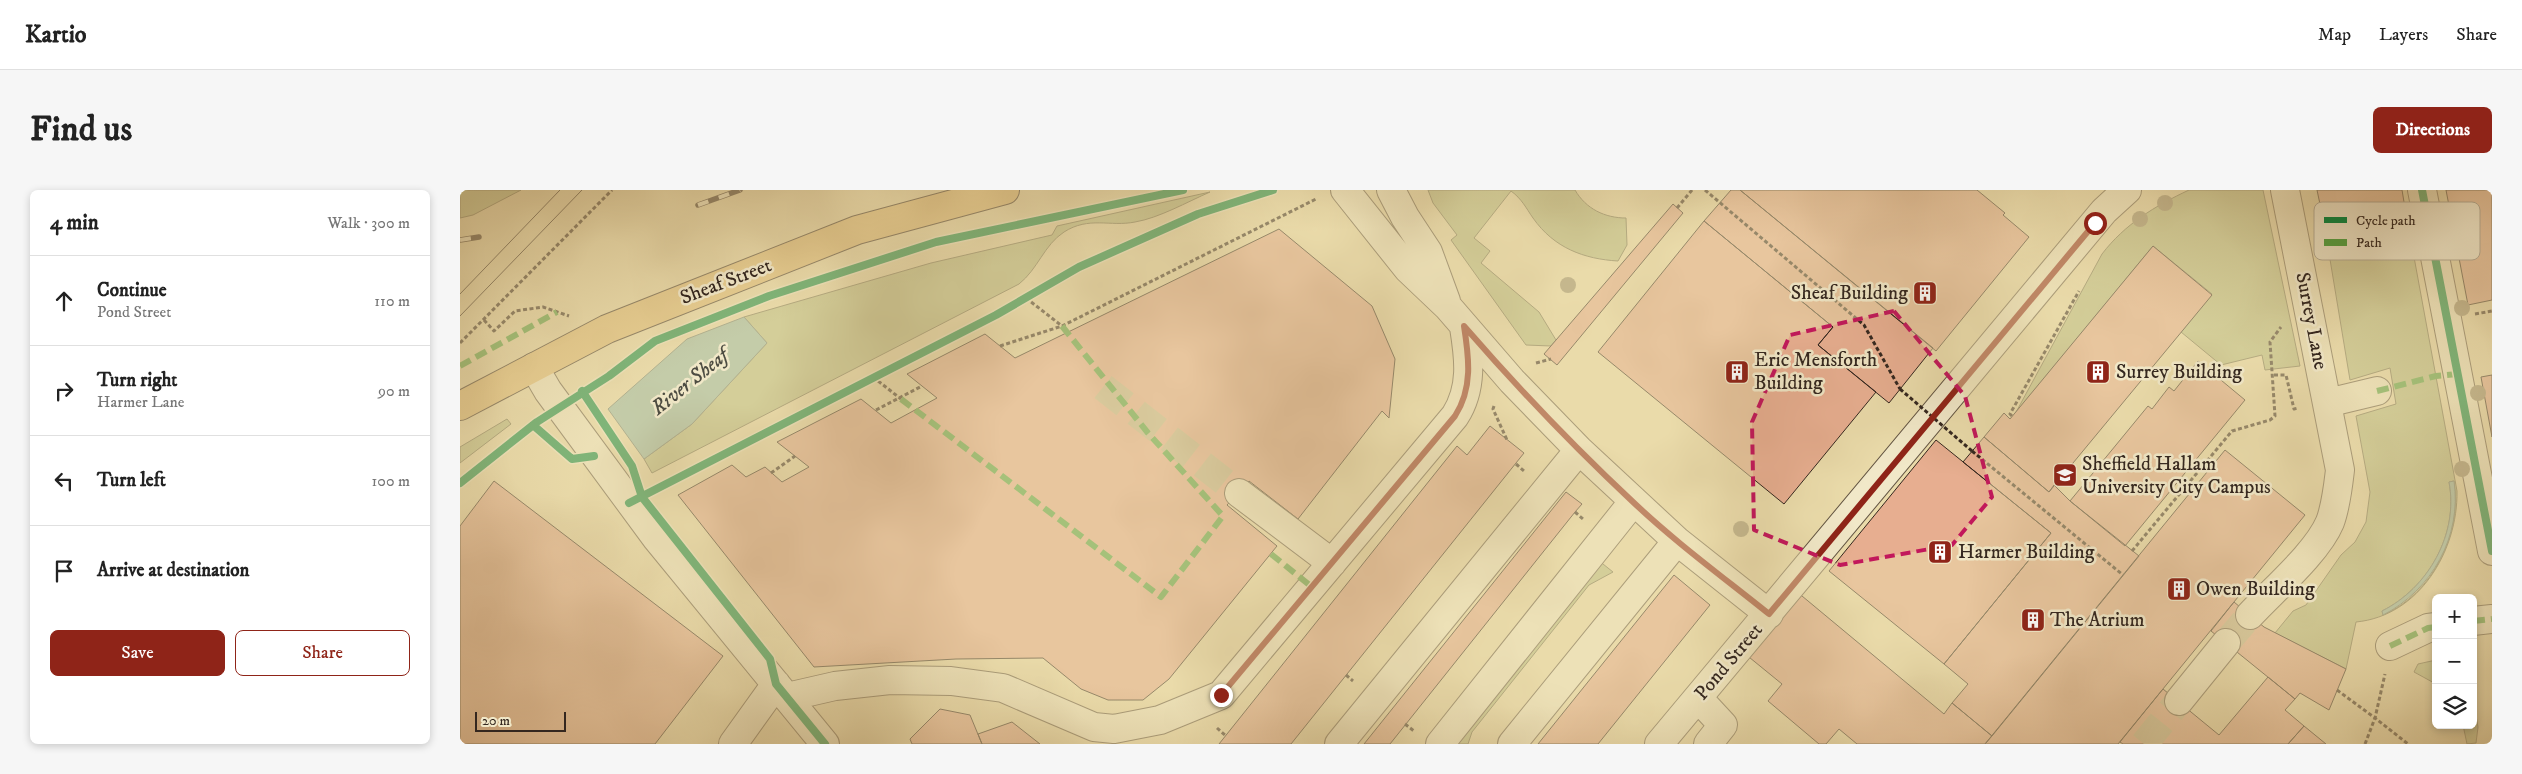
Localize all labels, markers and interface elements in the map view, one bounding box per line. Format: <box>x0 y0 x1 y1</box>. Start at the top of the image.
text: Kartio <box>25 20 87 50</box>
text: Map <box>2318 24 2351 46</box>
text: Layers <box>2379 24 2428 46</box>
text: Share <box>2456 24 2497 46</box>
button: Directions <box>2373 107 2492 153</box>
text: Find us <box>30 108 132 152</box>
legend <box>2314 202 2480 260</box>
text: 4 min <box>50 210 99 236</box>
route start <box>2084 212 2107 235</box>
text: Cycle path <box>2356 212 2416 230</box>
text: Walk · 300 m <box>327 213 410 233</box>
text: Path <box>2356 234 2383 252</box>
street label: Sheaf Street <box>677 253 775 311</box>
street label: Surrey Lane <box>2289 270 2333 372</box>
text: Continue <box>97 279 167 302</box>
building icon: Sheaf Building <box>1912 280 1938 306</box>
place label: Sheaf Building <box>1791 281 1908 306</box>
icon: ahead <box>50 287 78 315</box>
text: 110 m <box>374 291 410 311</box>
text: Pond Street <box>97 302 171 322</box>
water label: River Sheaf <box>645 339 738 422</box>
place label: Eric Mensforth Building <box>1754 348 1878 396</box>
building icon: Eric Mensforth Building <box>1724 359 1750 385</box>
building icon: Surrey Building <box>2085 359 2111 385</box>
place label: Surrey Building <box>2116 360 2242 385</box>
text: Turn right <box>97 369 177 392</box>
icon: right <box>50 377 78 405</box>
text: 90 m <box>378 381 410 401</box>
text: Harmer Lane <box>97 392 184 412</box>
place label: Sheffield Hallam University City Campus <box>2082 452 2271 500</box>
school or university icon: Sheffield Hallam University City Campus <box>2052 462 2078 488</box>
icon: left <box>50 467 78 495</box>
text: Turn left <box>97 469 166 492</box>
text: 100 m <box>372 471 410 491</box>
building icon: Harmer Building <box>1927 539 1953 565</box>
place label: Harmer Building <box>1958 540 2095 565</box>
icon: arrive <box>50 557 78 585</box>
text: Arrive at destination <box>97 559 249 582</box>
building icon: Owen Building <box>2166 576 2192 602</box>
place label: Owen Building <box>2196 577 2315 602</box>
map controls <box>2432 594 2477 729</box>
button: + <box>2432 594 2477 639</box>
building icon: The Atrium <box>2020 607 2046 633</box>
place label: The Atrium <box>2050 608 2145 633</box>
street label: Pond Street <box>1690 618 1768 706</box>
button: Save <box>50 630 225 676</box>
button: Share <box>235 630 410 676</box>
button: − <box>2432 639 2477 684</box>
route end <box>1210 684 1233 707</box>
button: layers <box>2432 684 2477 729</box>
scale bar <box>475 709 566 732</box>
text: 20 m <box>482 712 510 730</box>

